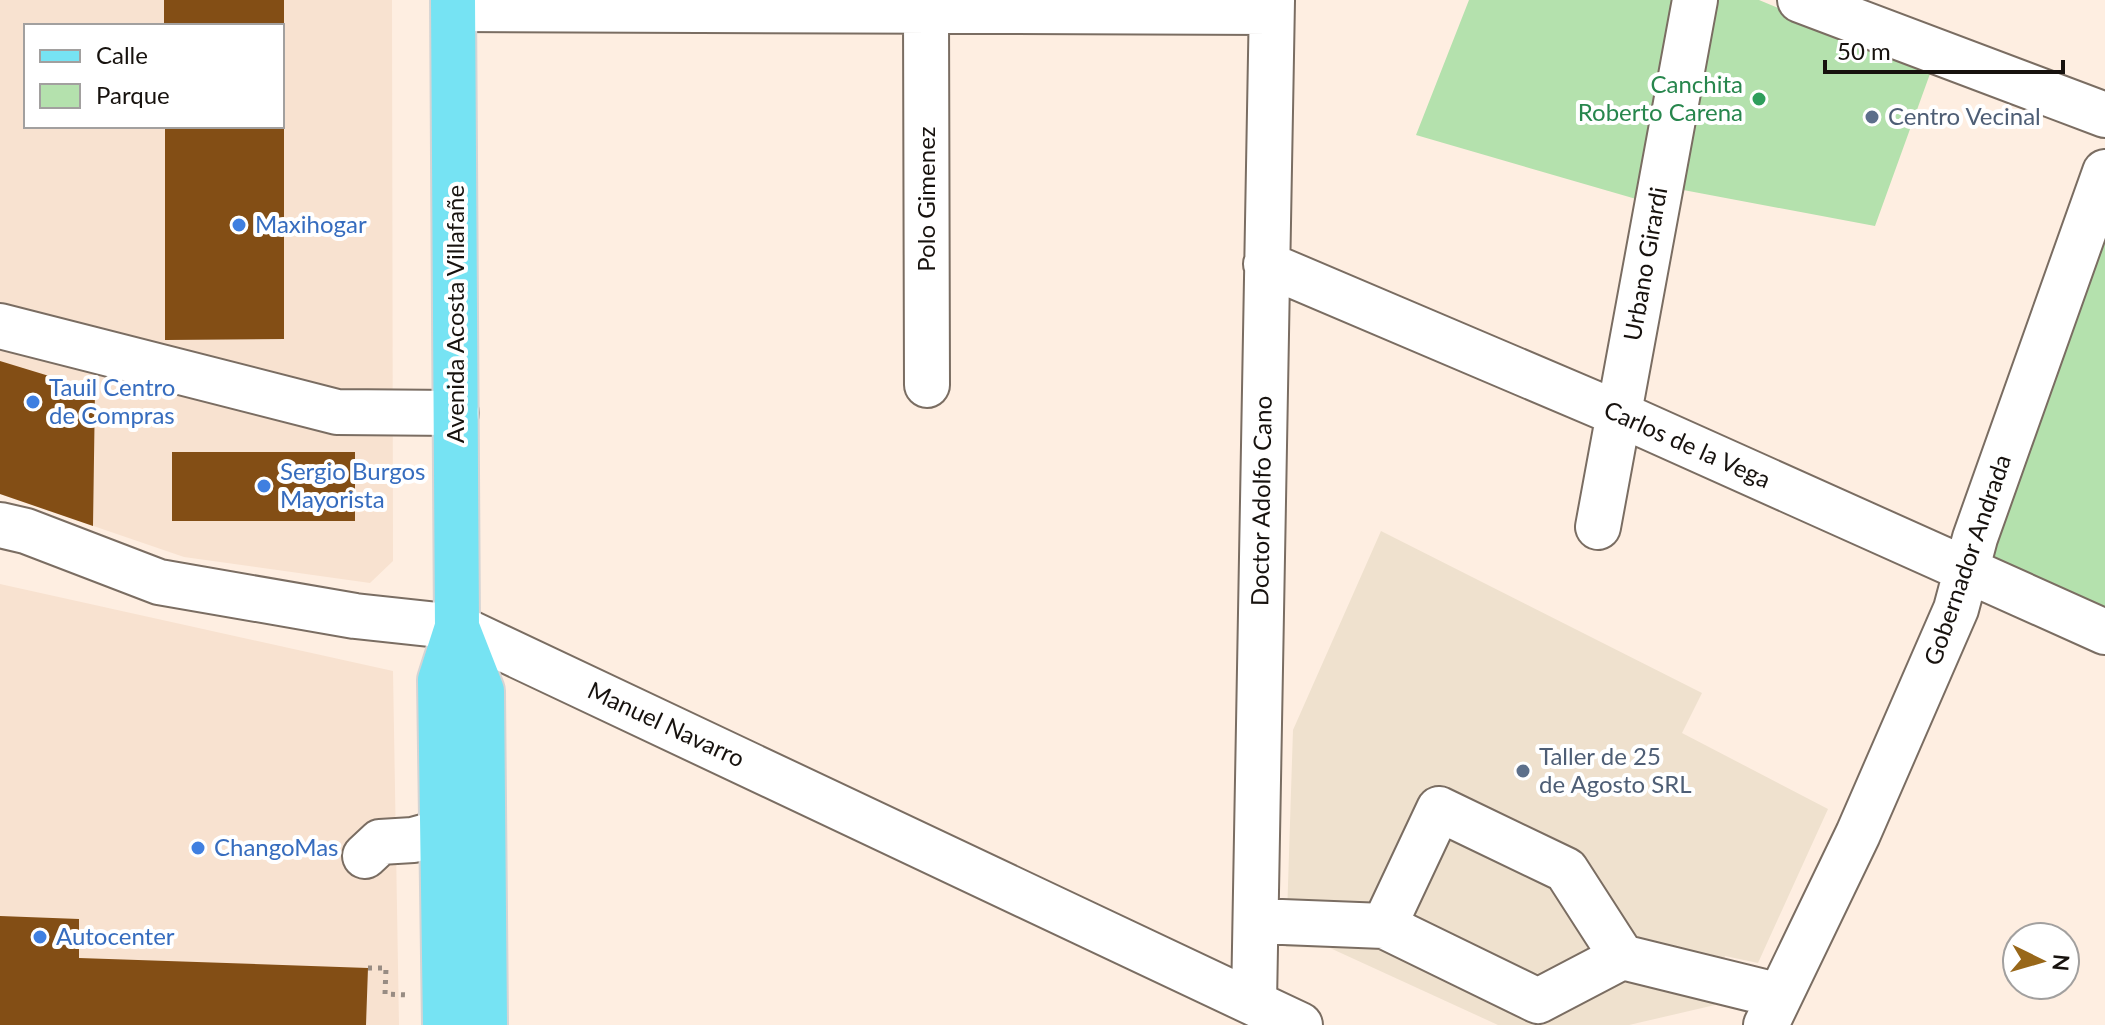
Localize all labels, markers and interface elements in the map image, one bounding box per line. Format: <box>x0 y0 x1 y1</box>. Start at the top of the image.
legend <box>24 24 284 128</box>
scale bar <box>1825 24 2063 74</box>
text: 50 m <box>1837 36 1891 65</box>
text: Calle <box>96 40 148 69</box>
place label: Canchita Roberto Carena <box>1578 69 1743 126</box>
text: Parque <box>96 80 170 109</box>
marker: Canchita Roberto Carena <box>1750 90 1768 108</box>
place label: Centro Vecinal <box>1888 101 2041 130</box>
marker: Centro Vecinal <box>1863 108 1881 126</box>
street label: Polo Gimenez <box>911 126 940 272</box>
street label: Avenida Acosta Villafañe <box>440 185 469 443</box>
street label: Urbano Girardi <box>1617 185 1672 343</box>
place label: Maxihogar <box>255 209 367 238</box>
marker: Maxihogar <box>230 216 248 234</box>
place label: Tauil Centro de Compras <box>49 372 175 429</box>
marker: Tauil Centro de Compras <box>24 393 42 411</box>
street label: Carlos de la Vega <box>1600 394 1775 493</box>
street label: Doctor Adolfo Cano <box>1244 396 1277 606</box>
street label: Gobernador Andrada <box>1917 450 2016 669</box>
place label: Sergio Burgos Mayorista <box>280 456 425 513</box>
marker: Sergio Burgos Mayorista <box>255 477 273 495</box>
street label: Manuel Navarro <box>584 675 750 773</box>
place label: Taller de 25 de Agosto SRL <box>1539 741 1692 798</box>
marker: Taller de 25 de Agosto SRL <box>1514 762 1532 780</box>
place label: ChangoMas <box>214 832 339 861</box>
marker: ChangoMas <box>189 839 207 857</box>
place label: Autocenter <box>56 921 175 950</box>
north arrow <box>2001 921 2081 1001</box>
marker: Autocenter <box>31 928 49 946</box>
text: N <box>2047 953 2076 972</box>

